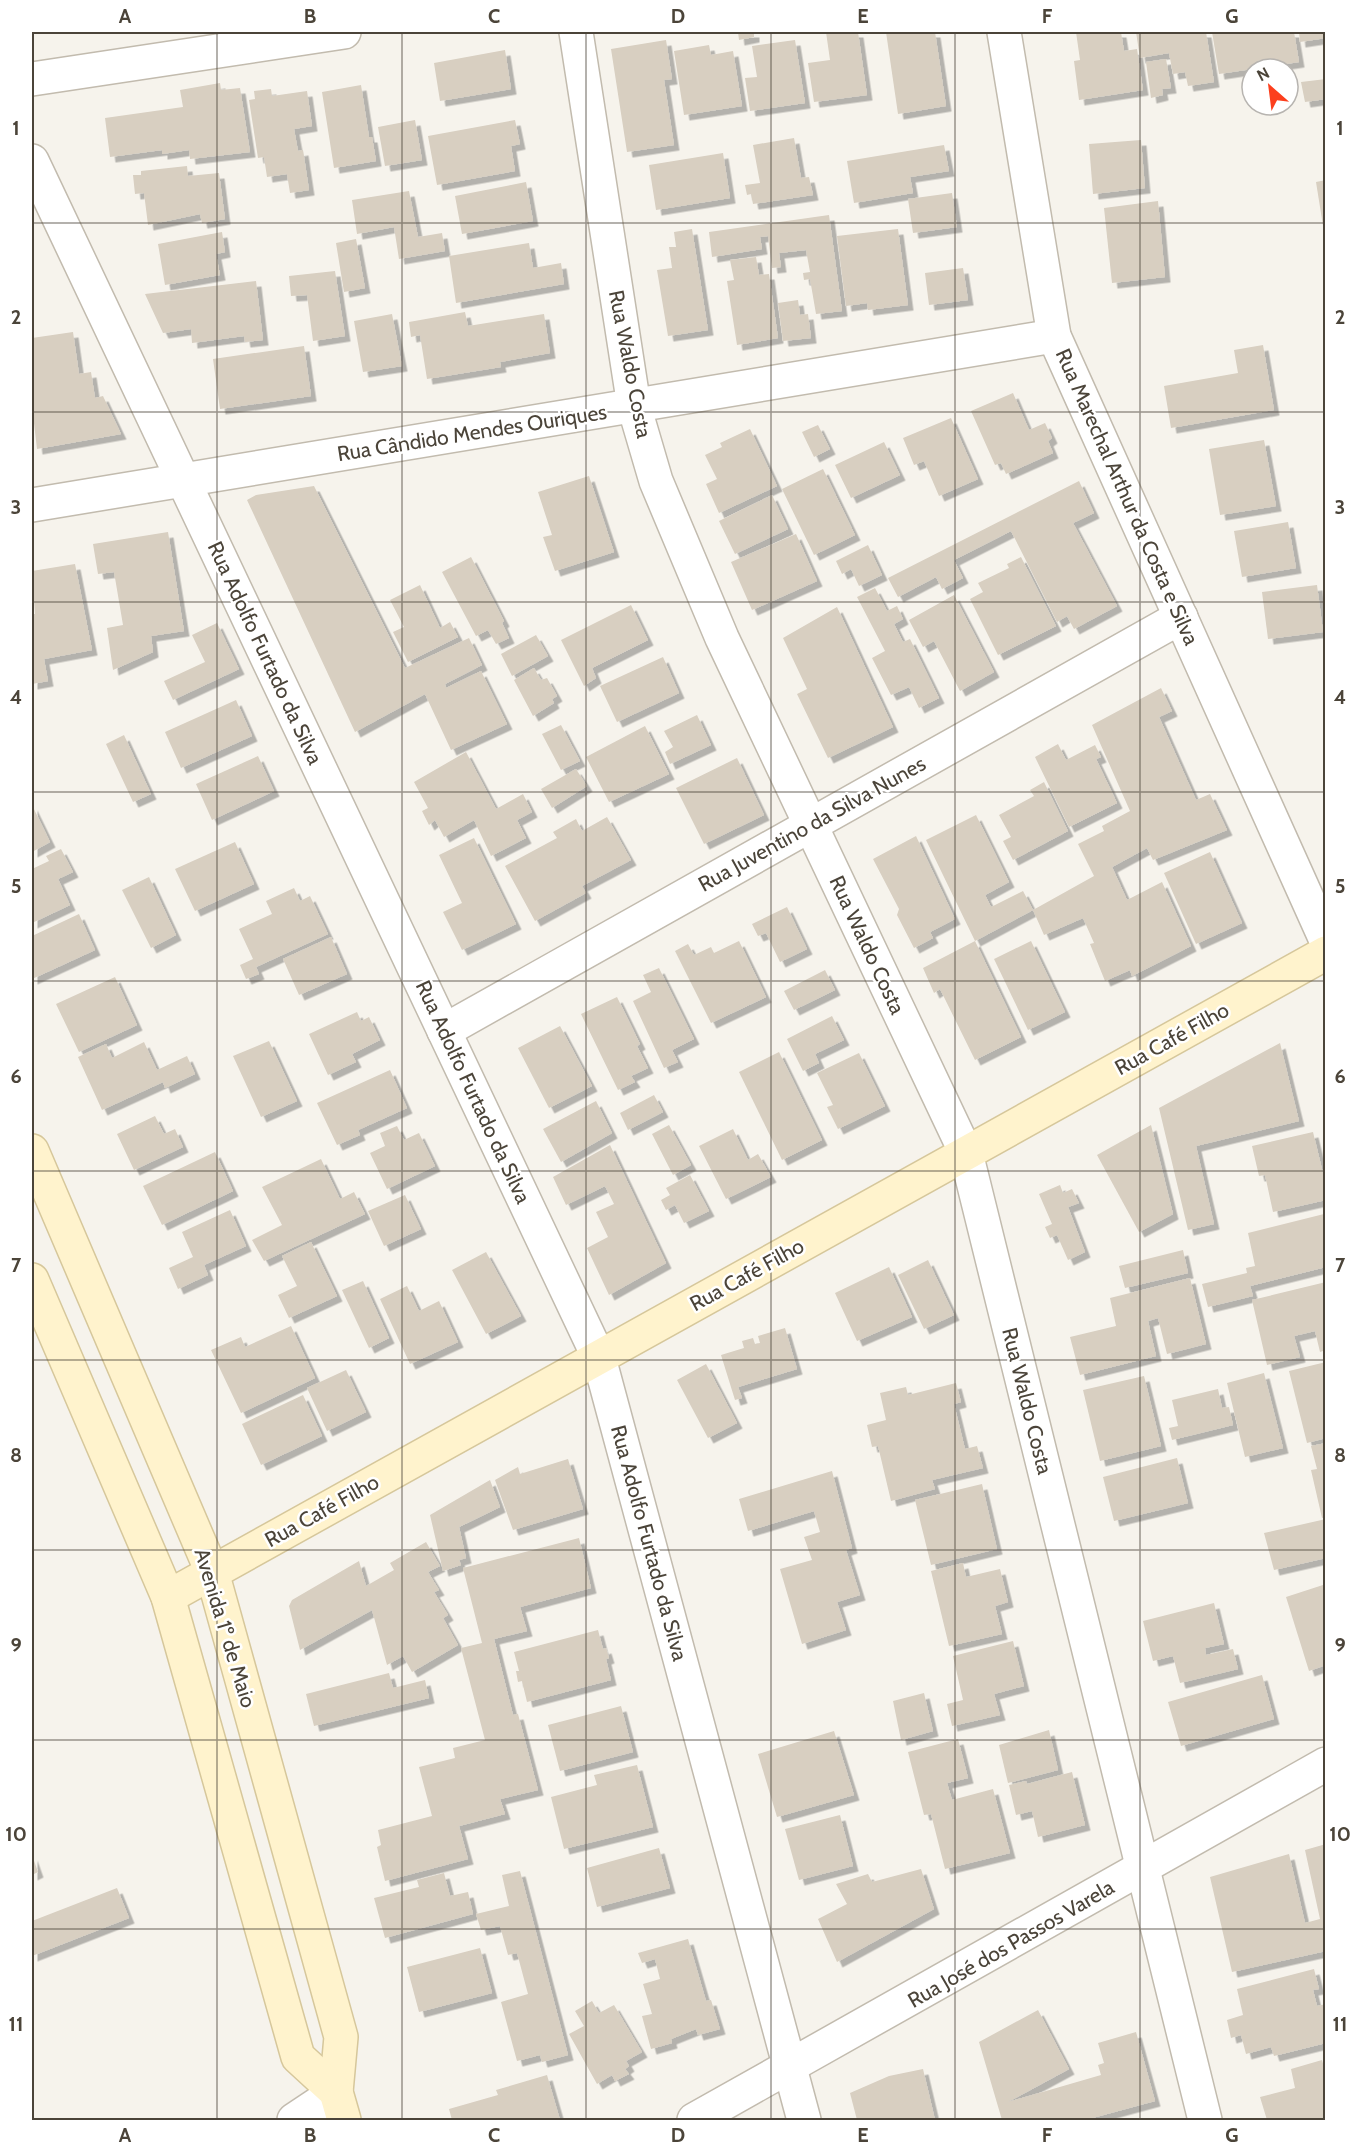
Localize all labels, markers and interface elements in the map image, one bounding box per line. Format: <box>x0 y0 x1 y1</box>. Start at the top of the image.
text: A <box>119 4 132 28</box>
text: B <box>304 4 316 28</box>
text: C <box>488 4 500 28</box>
text: D <box>671 4 685 28</box>
text: E <box>857 4 869 28</box>
text: F <box>1042 4 1053 28</box>
text: G <box>1225 4 1239 28</box>
north arrow <box>1240 57 1300 117</box>
text: N <box>1254 63 1273 85</box>
text: 1 <box>12 116 20 140</box>
text: 1 <box>1336 116 1344 140</box>
street label: Rua Waldo Costa <box>604 288 657 440</box>
text: 2 <box>11 305 21 329</box>
text: 2 <box>1335 305 1345 329</box>
street label: Rua Marechal Arthur da Costa e Silva <box>1051 345 1204 649</box>
street label: Rua Cândido Mendes Ouriques <box>335 399 609 466</box>
text: 3 <box>11 495 21 519</box>
text: 3 <box>1335 495 1345 519</box>
street label: Rua Adolfo Furtado da Silva <box>203 537 328 768</box>
text: 4 <box>10 685 22 709</box>
text: 4 <box>1334 685 1346 709</box>
street label: Rua Juventino da Silva Nunes <box>694 750 930 897</box>
street label: Rua Waldo Costa <box>824 871 911 1018</box>
text: 5 <box>11 874 21 898</box>
text: 5 <box>1335 874 1345 898</box>
street label: Rua Adolfo Furtado da Silva <box>411 976 536 1207</box>
street label: Rua Café Filho <box>1110 997 1233 1080</box>
text: 6 <box>10 1064 22 1088</box>
text: 6 <box>1334 1064 1346 1088</box>
street label: Rua Café Filho <box>685 1233 808 1316</box>
text: 7 <box>11 1253 22 1277</box>
text: 7 <box>1335 1253 1346 1277</box>
street label: Rua Waldo Costa <box>997 1325 1058 1477</box>
street label: Rua Adolfo Furtado da Silva <box>606 1422 693 1664</box>
text: 8 <box>10 1443 22 1467</box>
text: 8 <box>1334 1443 1346 1467</box>
street label: Rua Café Filho <box>260 1469 383 1552</box>
street label: Avenida 1º de Maio <box>189 1545 262 1711</box>
text: 9 <box>10 1633 22 1657</box>
text: 9 <box>1334 1633 1346 1657</box>
text: 10 <box>5 1822 27 1846</box>
text: 10 <box>1329 1822 1351 1846</box>
street label: Rua José dos Passos Varela <box>903 1874 1118 2013</box>
text: 11 <box>9 2012 23 2036</box>
text: 11 <box>1333 2012 1347 2036</box>
text: A <box>119 2123 132 2147</box>
text: B <box>304 2123 316 2147</box>
text: C <box>488 2123 500 2147</box>
text: D <box>671 2123 685 2147</box>
text: E <box>857 2123 869 2147</box>
text: F <box>1042 2123 1053 2147</box>
text: G <box>1225 2123 1239 2147</box>

